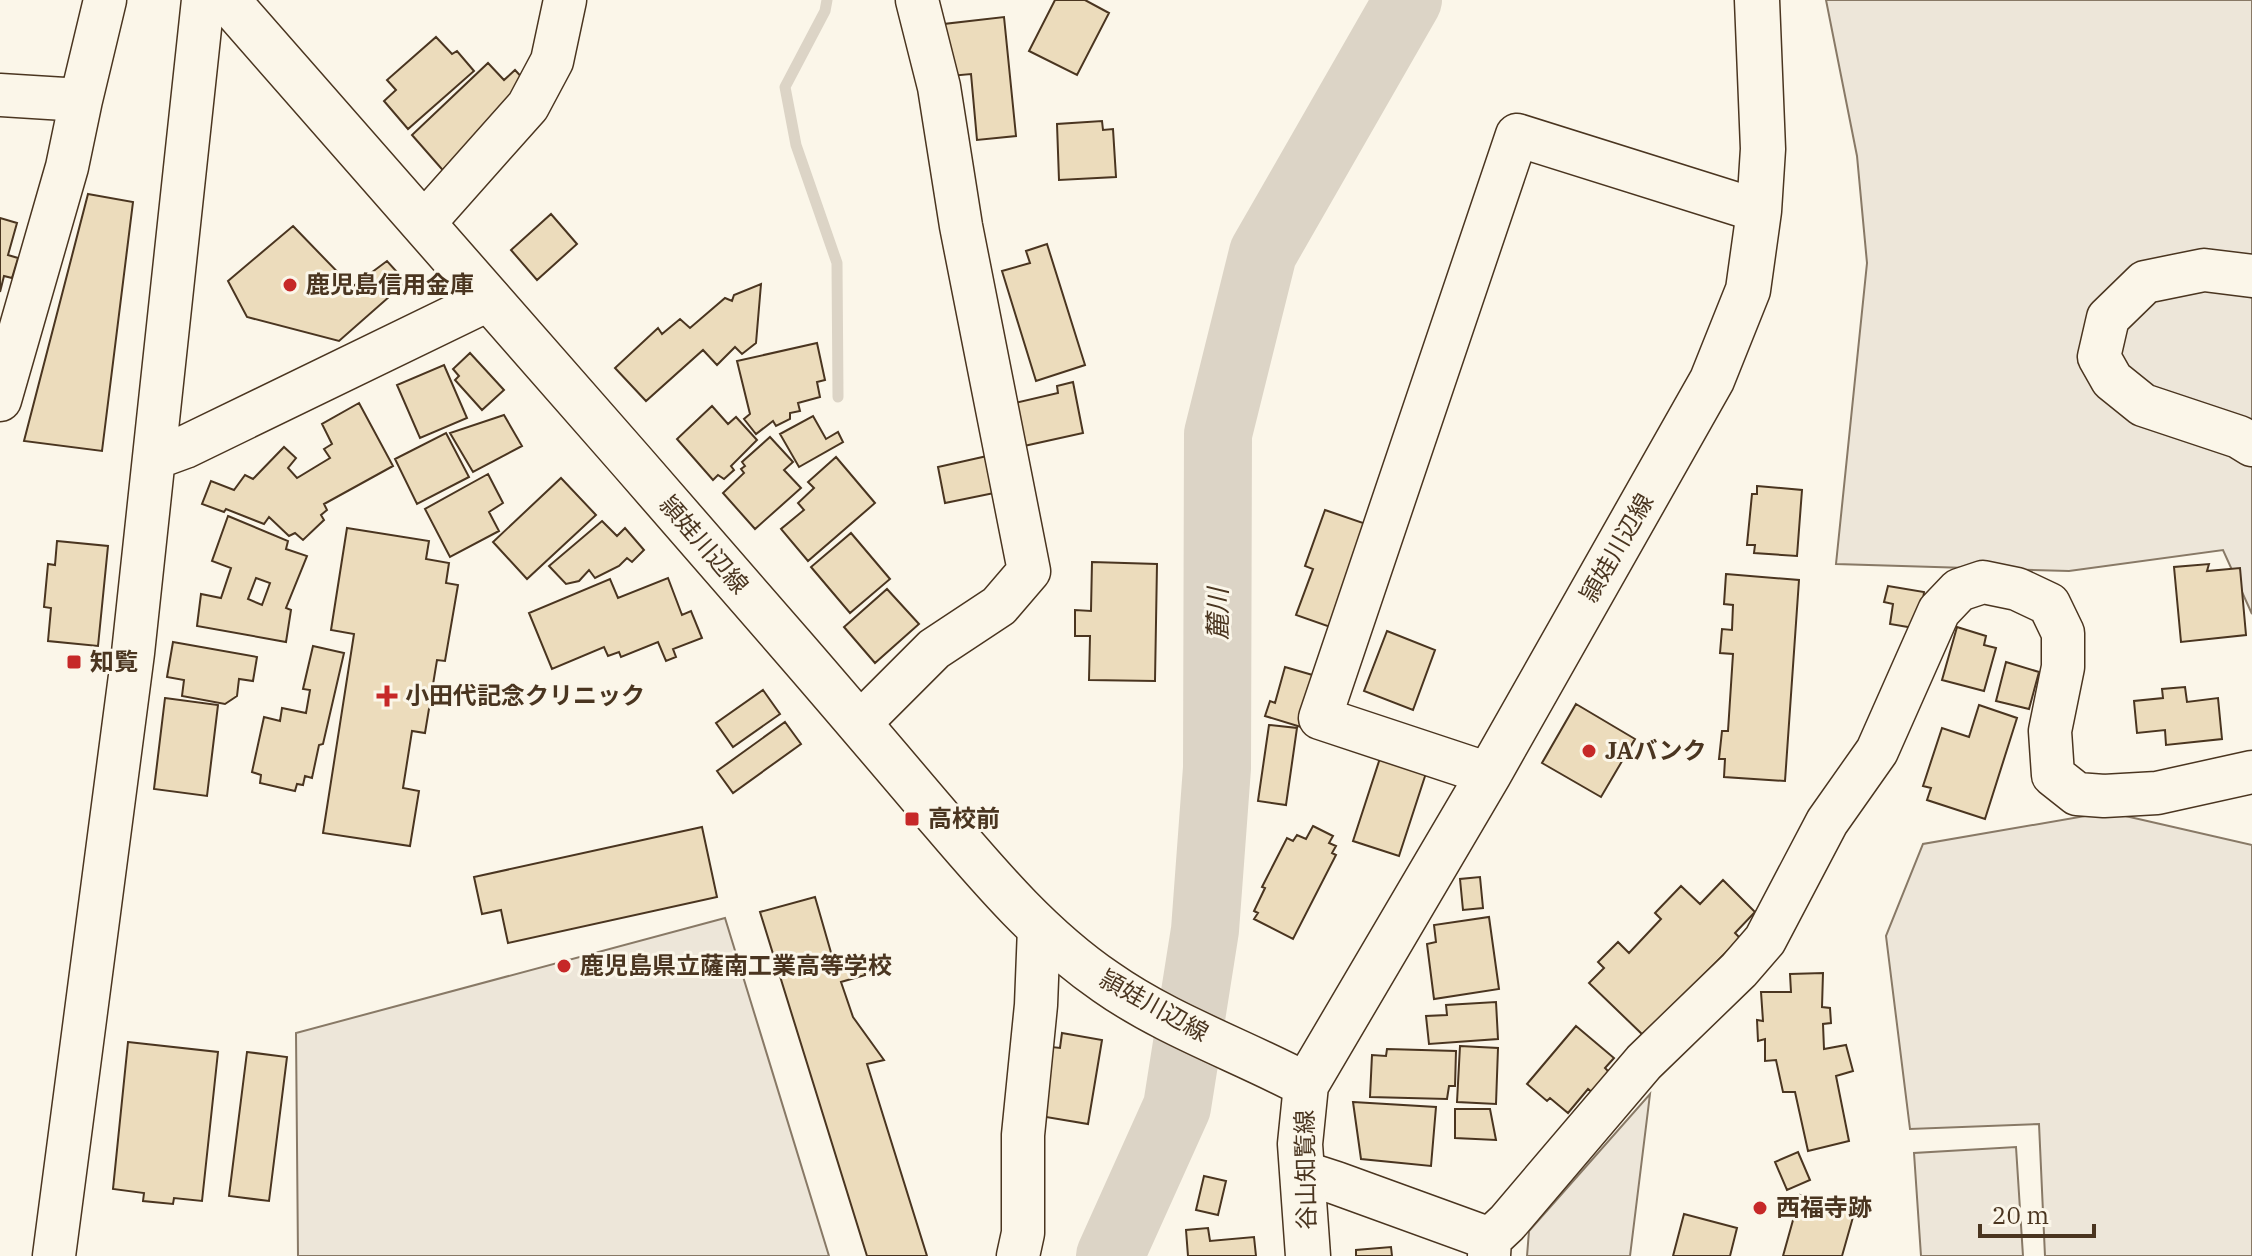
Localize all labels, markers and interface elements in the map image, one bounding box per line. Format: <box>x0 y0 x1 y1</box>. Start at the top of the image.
place label: 鹿児島信用金庫 <box>306 268 474 300</box>
marker: 鹿児島信用金庫 <box>281 276 299 294</box>
street label: 頴娃川辺線 <box>1572 488 1660 607</box>
street label: 頴娃川辺線 <box>653 489 756 600</box>
water label: 麓川 <box>1200 585 1234 640</box>
place label: 知覧 <box>90 645 138 677</box>
marker: 知覧 <box>65 653 83 671</box>
place label: 小田代記念クリニック <box>405 679 645 711</box>
marker: 小田代記念クリニック <box>376 685 398 707</box>
place label: JAバンク <box>1605 734 1707 766</box>
marker: JAバンク <box>1580 742 1598 760</box>
place label: 高校前 <box>928 802 1000 834</box>
marker: 高校前 <box>903 810 921 828</box>
place label: 鹿児島県立薩南工業高等学校 <box>580 949 892 981</box>
marker: 鹿児島県立薩南工業高等学校 <box>555 957 573 975</box>
street label: 頴娃川辺線 <box>1094 962 1215 1048</box>
street label: 谷山知覧線 <box>1288 1110 1322 1230</box>
scale bar <box>1980 1188 2094 1238</box>
place label: 西福寺跡 <box>1776 1191 1872 1223</box>
marker: 西福寺跡 <box>1751 1199 1769 1217</box>
text: 20 m <box>1992 1199 2049 1231</box>

